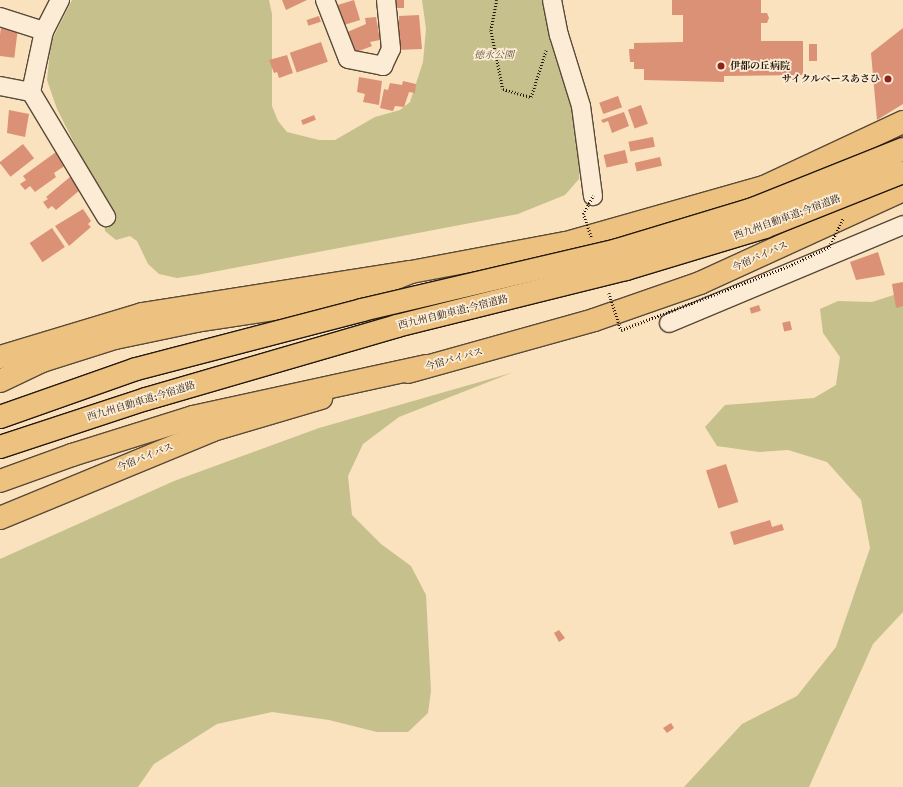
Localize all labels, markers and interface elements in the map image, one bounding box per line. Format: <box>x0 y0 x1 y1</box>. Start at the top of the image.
park label: 徳永公園 <box>474 49 514 61</box>
marker: 伊都の丘病院 <box>715 60 727 72</box>
place label: 伊都の丘病院 <box>730 60 790 72</box>
place label: サイクルベースあさひ <box>780 73 880 85</box>
marker: サイクルベースあさひ <box>883 74 893 84</box>
street label: 西九州自動車道;今宿道路 <box>732 192 842 242</box>
street label: 今宿バイパス <box>730 238 790 274</box>
street label: 西九州自動車道;今宿道路 <box>397 293 509 331</box>
street label: 今宿バイパス <box>424 345 484 373</box>
street label: 西九州自動車道;今宿道路 <box>85 379 197 423</box>
street label: 今宿バイパス <box>115 440 175 474</box>

